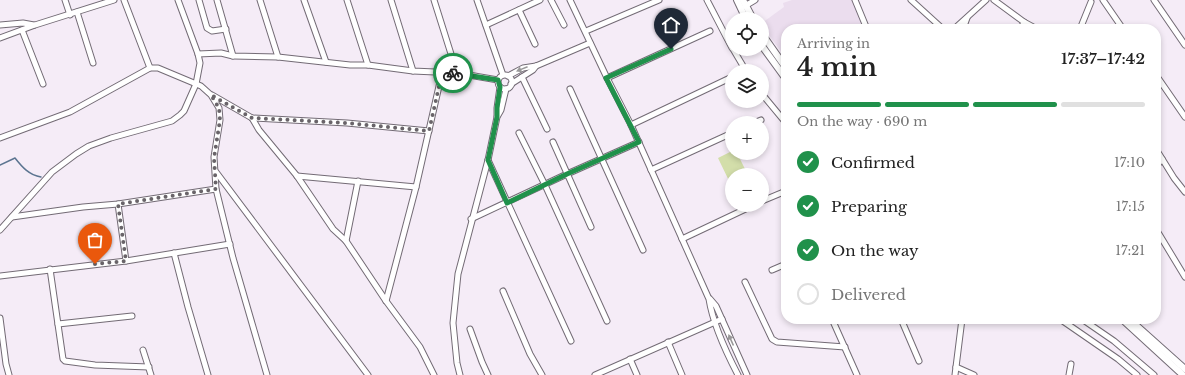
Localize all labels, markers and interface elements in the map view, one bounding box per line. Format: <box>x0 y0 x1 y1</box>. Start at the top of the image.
pin <box>654 8 688 49</box>
map controls <box>725 12 769 212</box>
button: locate <box>725 12 769 56</box>
icon: home <box>660 14 682 36</box>
text: Arriving in <box>797 35 870 52</box>
text: 17:37–17:42 <box>1061 49 1145 68</box>
text: 4 min <box>797 51 877 83</box>
courier <box>433 53 473 93</box>
icon: bike <box>442 62 464 84</box>
button: layers <box>725 64 769 108</box>
one-way arrow <box>516 66 527 72</box>
text: On the way · 690 m <box>797 113 927 130</box>
button: + <box>725 116 769 160</box>
icon: check <box>797 151 819 173</box>
text: Confirmed <box>831 153 915 172</box>
text: 17:10 <box>1114 154 1145 171</box>
button: − <box>725 168 769 212</box>
icon: check <box>797 195 819 217</box>
text: Preparing <box>831 197 907 216</box>
text: 17:15 <box>1116 198 1145 215</box>
pin <box>78 223 112 264</box>
icon: bag <box>84 229 106 251</box>
icon: check <box>797 239 819 261</box>
text: On the way <box>831 241 919 260</box>
text: 17:21 <box>1115 242 1145 259</box>
text: Delivered <box>831 285 906 304</box>
one-way arrow <box>728 334 734 345</box>

